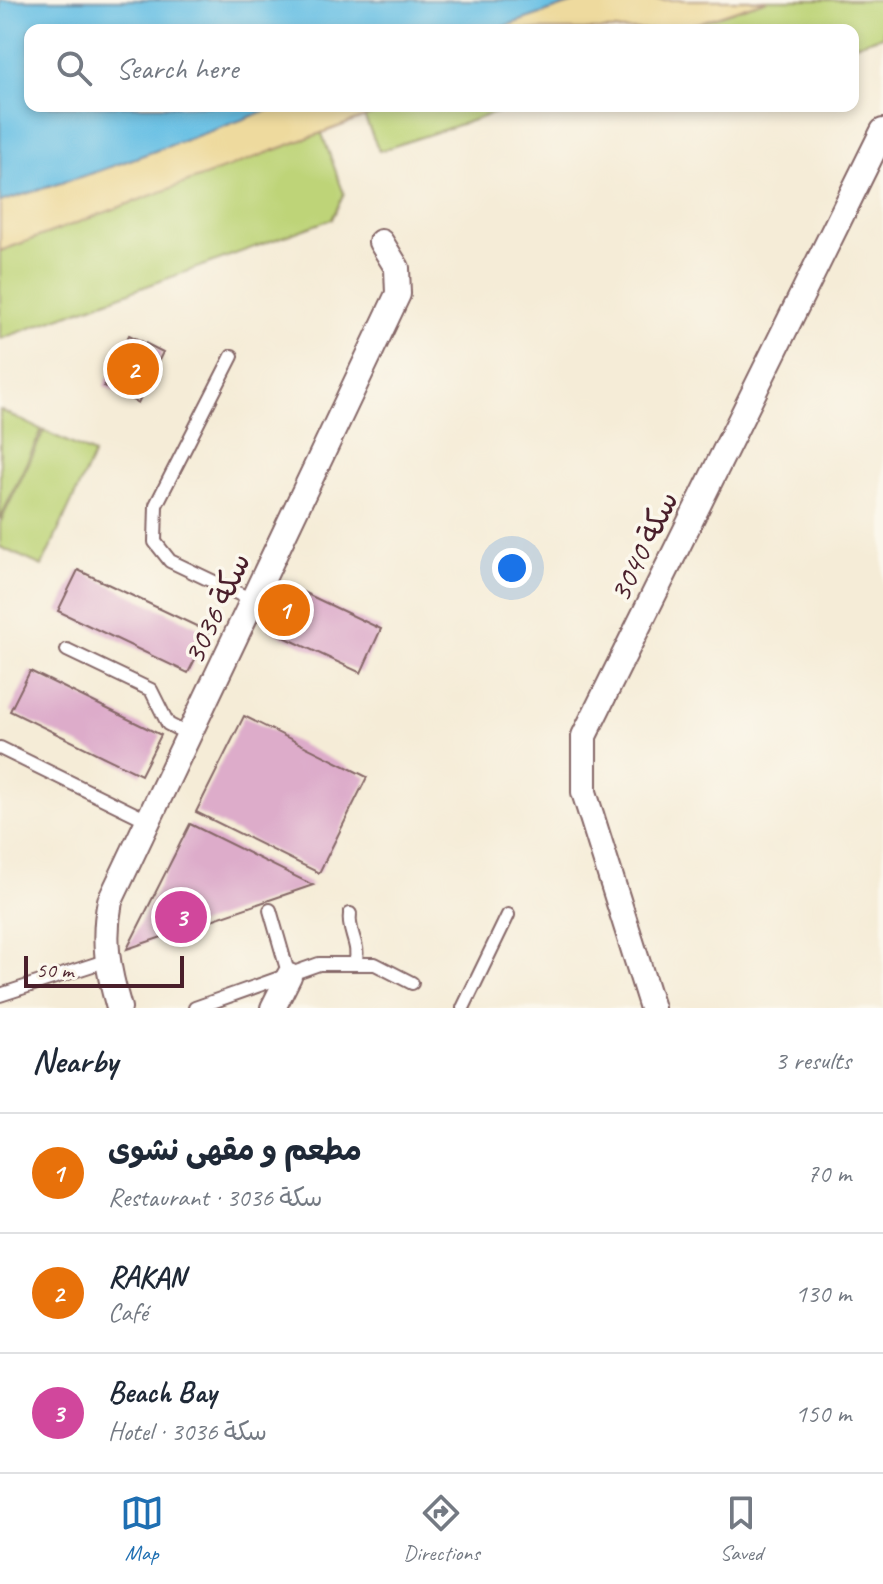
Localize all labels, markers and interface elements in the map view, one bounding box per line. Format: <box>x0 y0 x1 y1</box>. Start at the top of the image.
search box <box>24 24 859 112</box>
icon: search <box>52 46 96 90</box>
text: Search here <box>116 49 238 87</box>
pin: 2 <box>107 339 159 399</box>
street label: سكة 3040 <box>599 484 688 609</box>
street label: سكة 3036 <box>173 546 260 671</box>
your location <box>492 548 532 588</box>
pin: 1 <box>258 580 310 640</box>
pin: 3 <box>155 887 207 947</box>
scale bar <box>24 952 184 988</box>
text: 50 m <box>36 956 73 984</box>
text: Nearby <box>32 1039 118 1082</box>
text: 3 results <box>775 1044 851 1077</box>
text: مطعم و مقهى نشوى <box>108 1131 362 1169</box>
text: 1 <box>52 1157 64 1190</box>
text: 70 m <box>807 1157 851 1190</box>
text: Restaurant · سكة 3036 <box>108 1181 323 1214</box>
text: RAKAN <box>108 1258 186 1296</box>
text: 2 <box>52 1277 64 1310</box>
text: 130 m <box>795 1277 851 1310</box>
text: Café <box>108 1296 148 1329</box>
text: Beach Bay <box>108 1373 217 1411</box>
text: 3 <box>52 1397 64 1430</box>
text: 150 m <box>795 1397 851 1430</box>
text: Hotel · سكة 3036 <box>108 1415 267 1448</box>
tab: Map <box>120 1491 164 1567</box>
tab: Directions <box>403 1491 480 1567</box>
tab: Saved <box>719 1491 763 1567</box>

